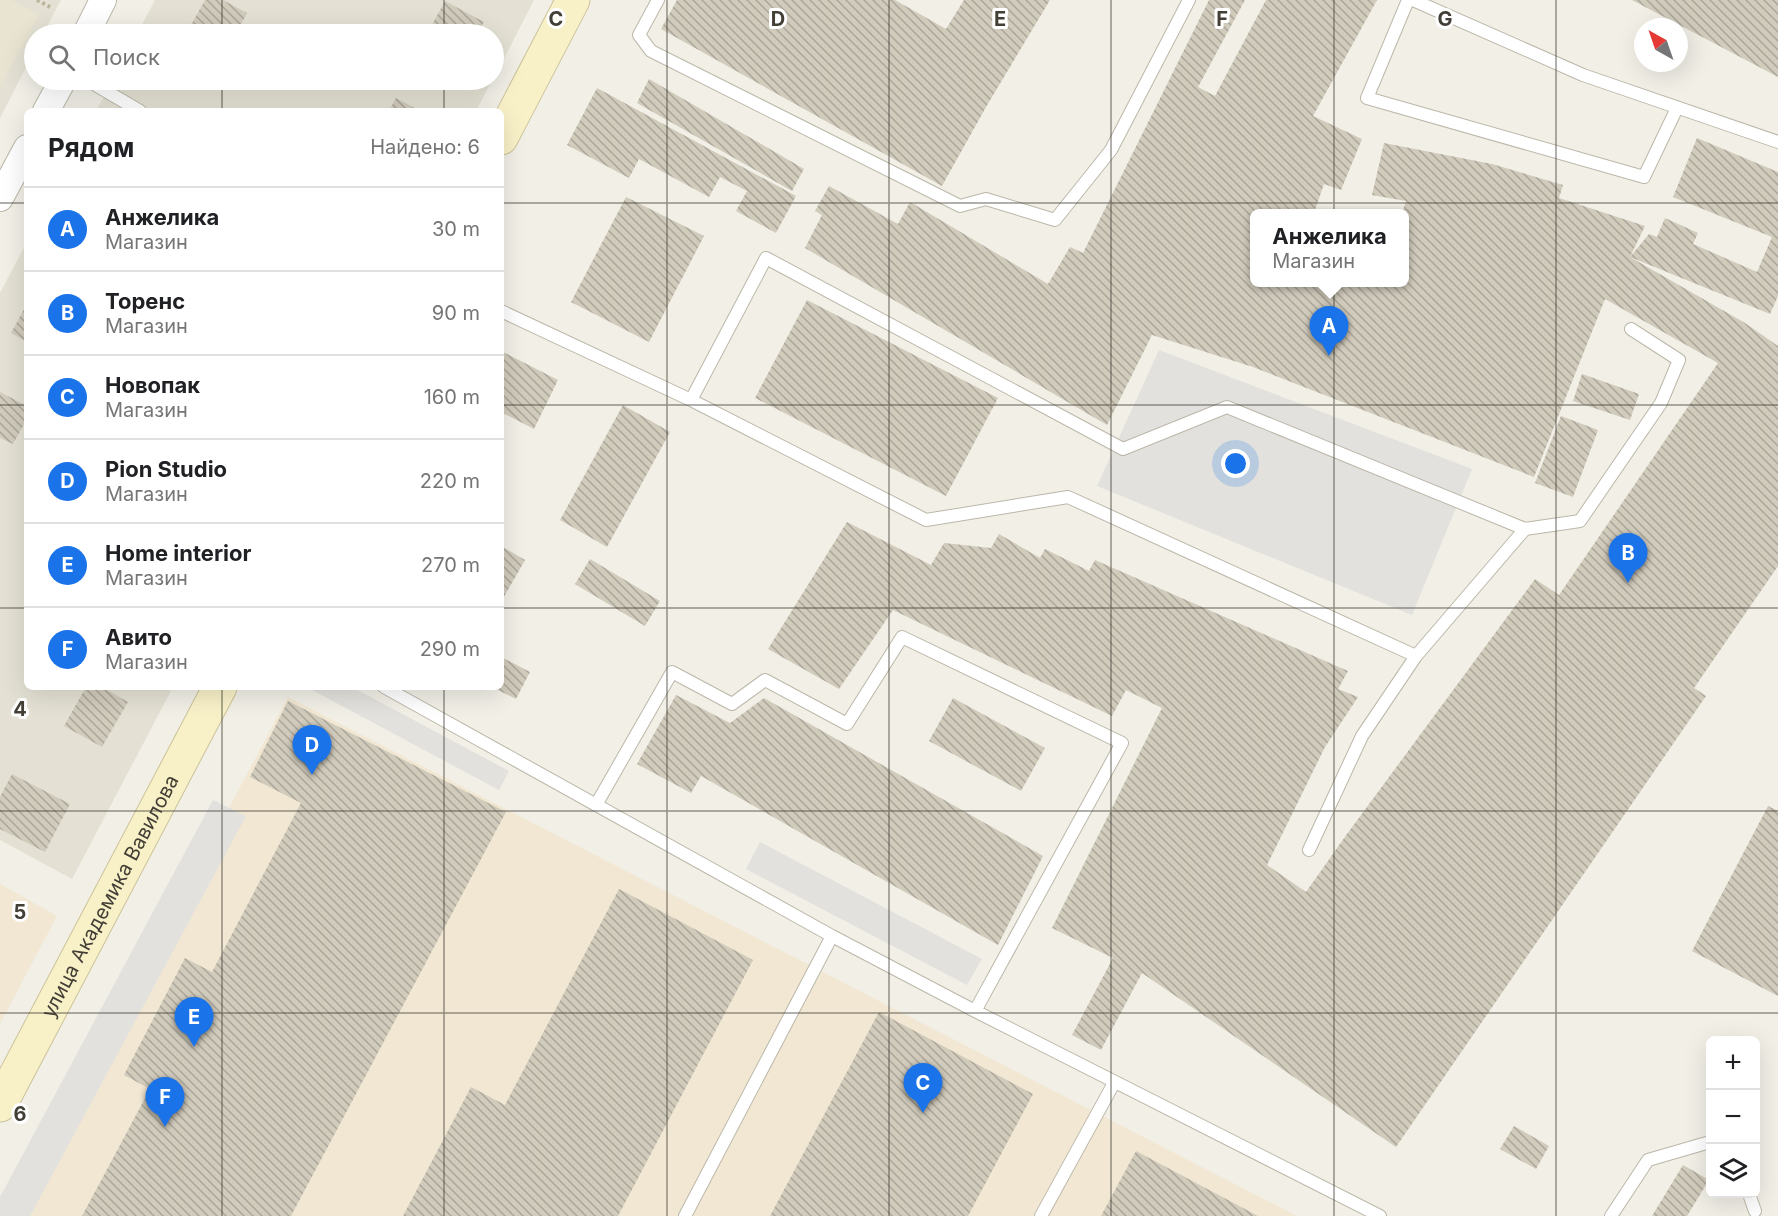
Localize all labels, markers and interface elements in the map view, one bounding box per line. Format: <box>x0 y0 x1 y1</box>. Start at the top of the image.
text: C <box>549 7 563 31</box>
text: D <box>771 7 785 31</box>
text: E <box>994 7 1006 31</box>
text: F <box>1216 7 1228 31</box>
text: G <box>1437 7 1453 31</box>
north arrow <box>1634 18 1688 72</box>
search box <box>24 24 504 90</box>
icon: search <box>45 41 78 74</box>
text: Поиск <box>93 44 160 70</box>
text: Рядом <box>48 132 134 163</box>
text: Найдено: 6 <box>370 135 480 159</box>
text: Анжелика <box>105 204 219 230</box>
popup <box>1250 209 1409 287</box>
text: A <box>60 217 75 241</box>
text: 30 m <box>432 217 480 241</box>
text: Анжелика <box>1272 223 1387 249</box>
text: Магазин <box>105 230 188 254</box>
text: Магазин <box>1272 249 1355 273</box>
text: Торенс <box>105 288 185 314</box>
text: B <box>61 301 74 325</box>
text: 90 m <box>432 301 480 325</box>
pin: A <box>1310 306 1348 356</box>
text: Магазин <box>105 314 188 338</box>
text: Новопак <box>105 372 200 398</box>
text: C <box>60 385 75 409</box>
text: 160 m <box>424 385 480 409</box>
text: Магазин <box>105 398 188 422</box>
your location <box>1221 449 1250 478</box>
text: Pion Studio <box>105 456 227 482</box>
text: D <box>60 469 75 493</box>
text: 220 m <box>420 469 480 493</box>
text: Магазин <box>105 482 188 506</box>
pin: B <box>1608 534 1648 583</box>
text: Home interior <box>105 540 251 566</box>
text: E <box>61 553 74 577</box>
text: 270 m <box>421 553 480 577</box>
text: Магазин <box>105 566 188 590</box>
text: Авито <box>105 624 172 650</box>
text: F <box>62 637 73 661</box>
text: 290 m <box>420 637 480 661</box>
text: Магазин <box>105 650 188 674</box>
text: 4 <box>13 697 27 721</box>
pin: D <box>292 726 332 775</box>
street label: улица Академика Вавилова <box>36 771 184 1022</box>
text: 5 <box>14 900 26 924</box>
pin: E <box>174 998 214 1047</box>
map controls <box>1706 1036 1760 1198</box>
button: + <box>1706 1036 1760 1090</box>
pin: C <box>904 1064 942 1113</box>
pin: F <box>146 1078 184 1127</box>
button: − <box>1706 1090 1760 1144</box>
text: 6 <box>14 1102 27 1126</box>
button: layers <box>1706 1144 1760 1198</box>

